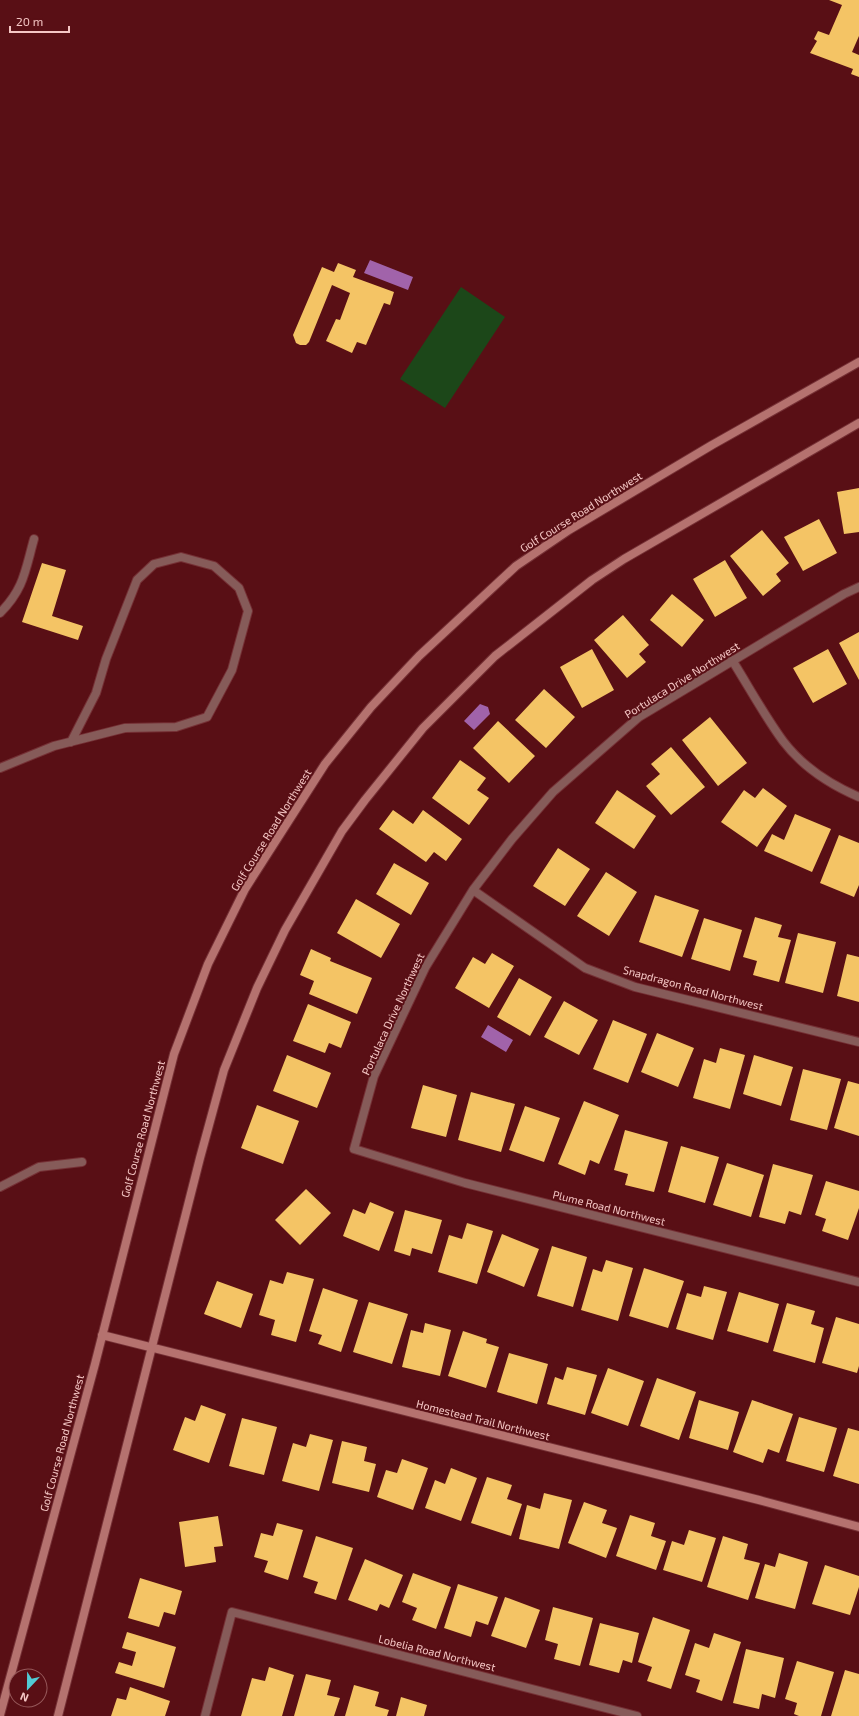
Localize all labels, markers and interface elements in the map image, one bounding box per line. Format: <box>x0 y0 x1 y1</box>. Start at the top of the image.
scale bar <box>10 8 69 34</box>
text: 20 m <box>16 14 43 28</box>
street label: Golf Course Road Northwest <box>517 469 644 555</box>
street label: Portulaca Drive Northwest <box>622 639 742 720</box>
street label: Golf Course Road Northwest <box>228 766 314 893</box>
street label: Portulaca Drive Northwest <box>359 951 427 1077</box>
street label: Snapdragon Road Northwest <box>622 963 765 1012</box>
street label: Golf Course Road Northwest <box>118 1059 167 1199</box>
street label: Plume Road Northwest <box>551 1187 667 1228</box>
street label: Golf Course Road Northwest <box>37 1373 86 1513</box>
street label: Homestead Trail Northwest <box>415 1397 551 1442</box>
street label: Lobelia Road Northwest <box>377 1632 497 1673</box>
north arrow <box>8 1668 48 1708</box>
text: N <box>18 1690 30 1705</box>

